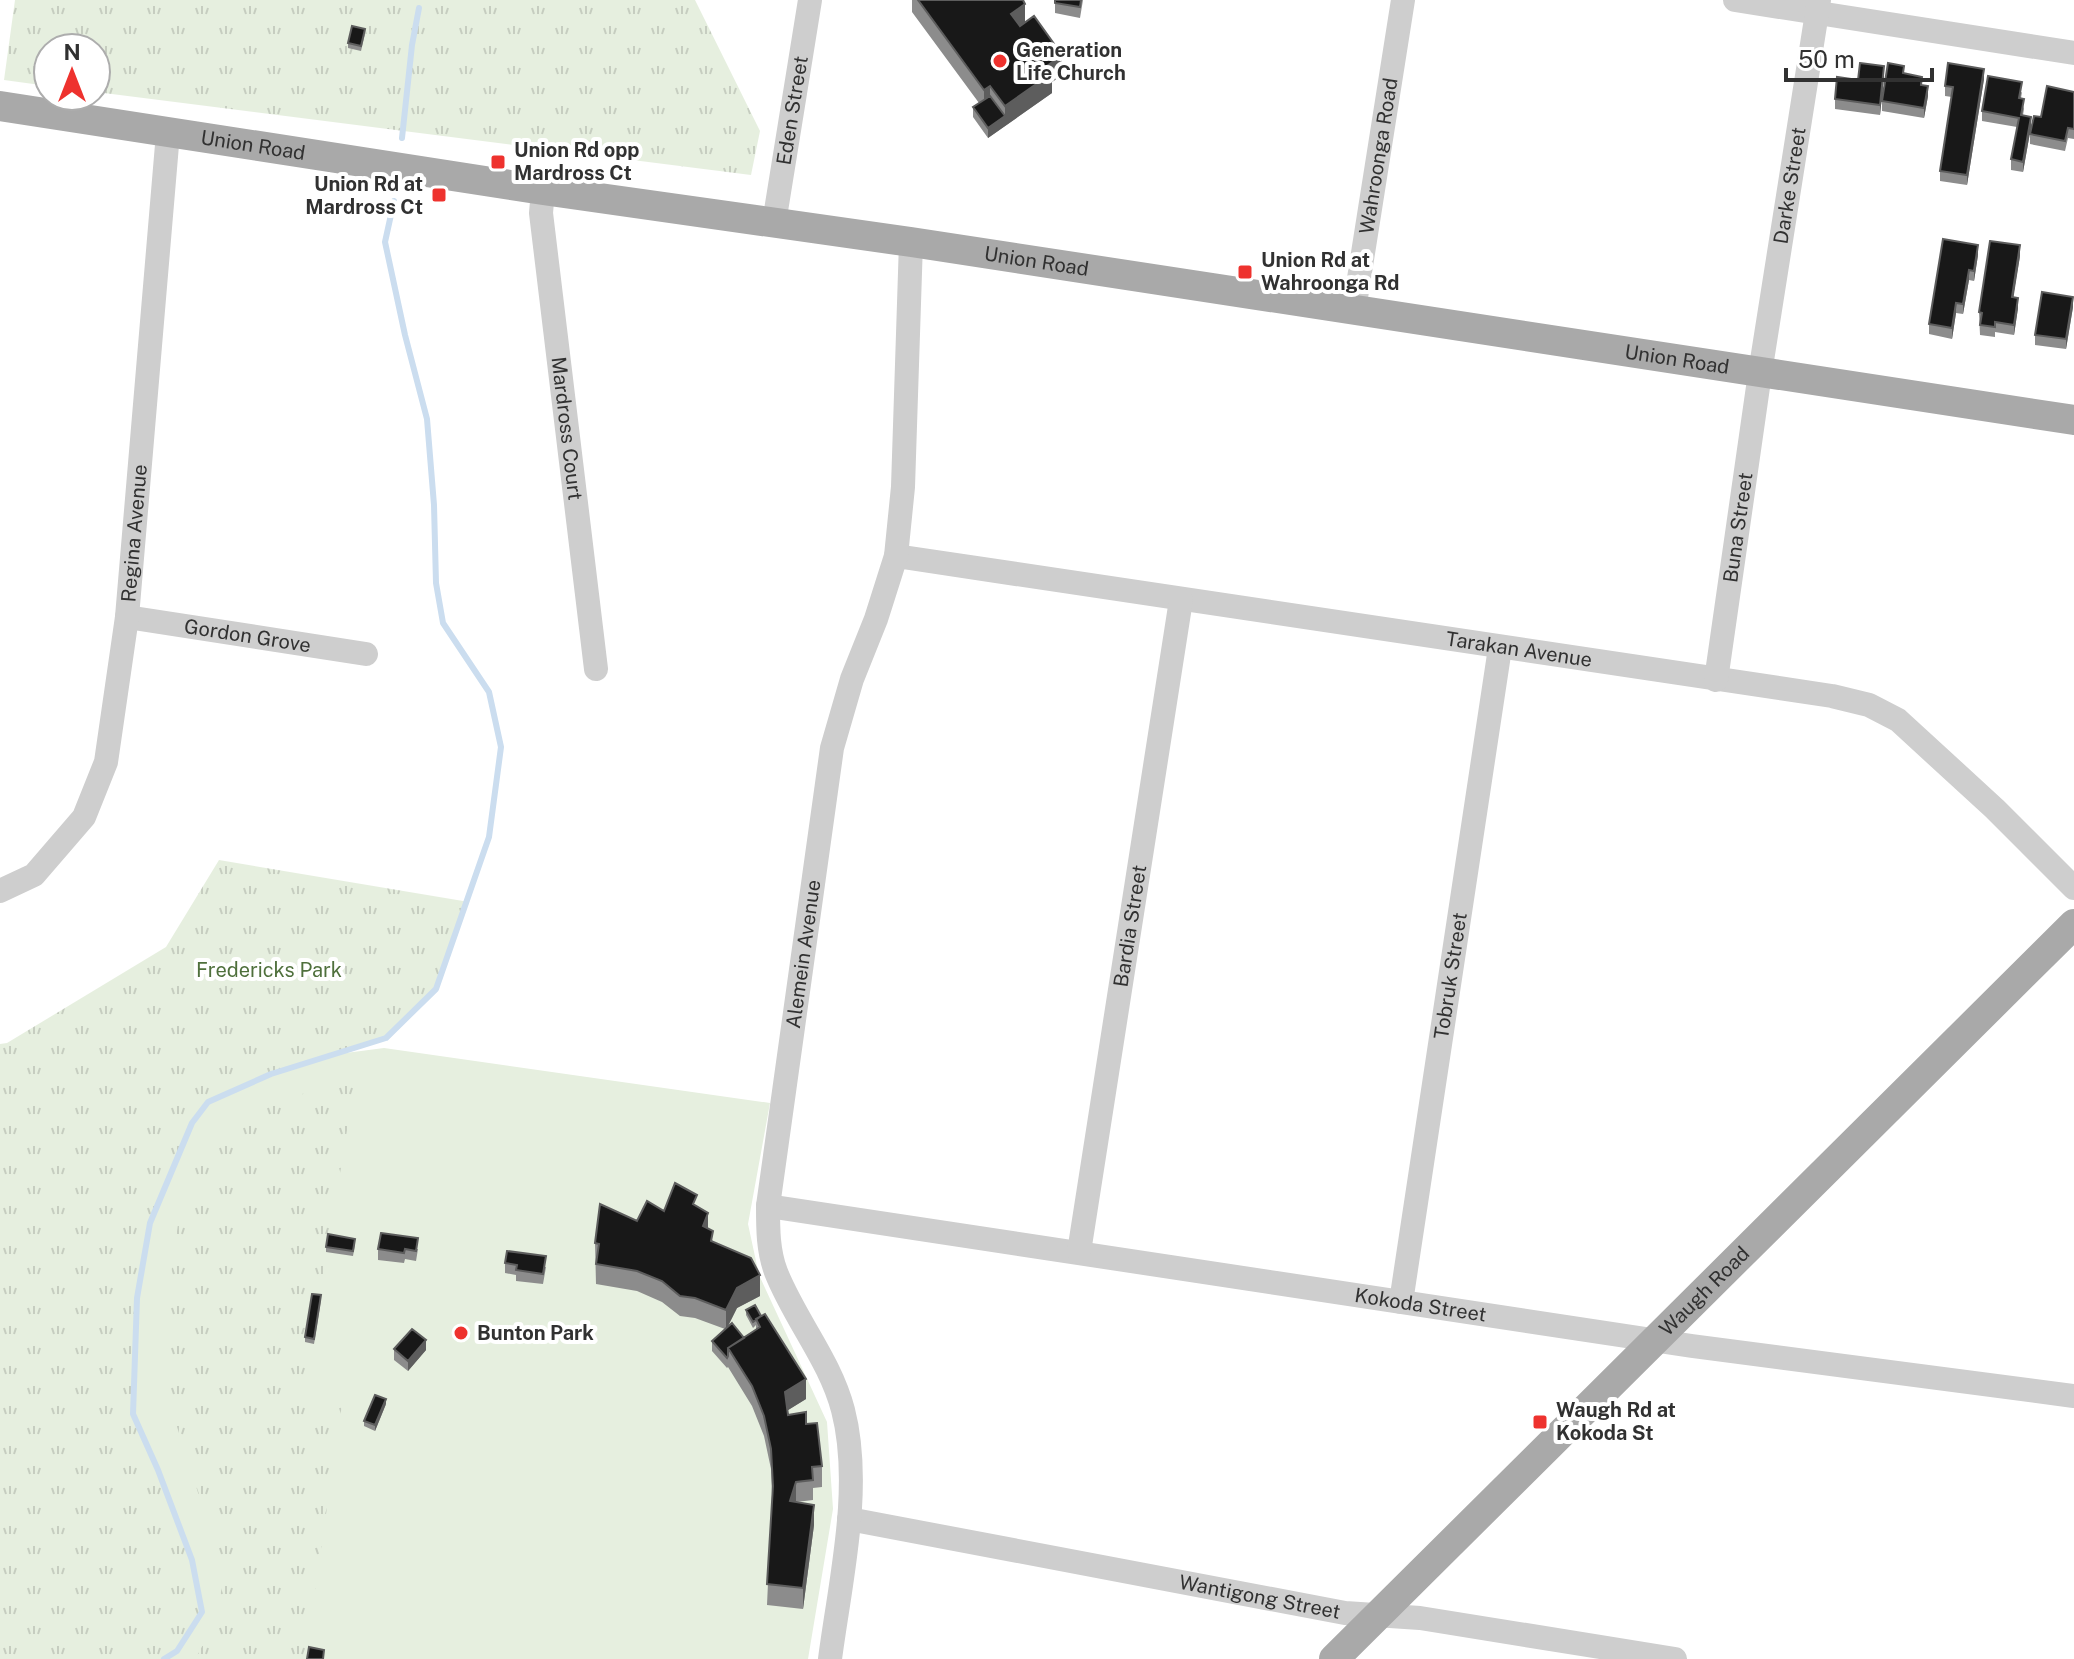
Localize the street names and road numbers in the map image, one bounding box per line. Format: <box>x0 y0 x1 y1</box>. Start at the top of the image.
street label: Eden Street <box>772 54 813 167</box>
street label: Wahroonga Road <box>1354 76 1403 236</box>
street label: Union Road <box>199 125 307 165</box>
street label: Darke Street <box>1769 125 1811 246</box>
street label: Union Road <box>982 241 1090 281</box>
street label: Union Road <box>1623 339 1731 379</box>
street label: Mardross Court <box>546 355 588 502</box>
street label: Regina Avenue <box>116 463 152 603</box>
street label: Buna Street <box>1718 471 1758 584</box>
street label: Gordon Grove <box>182 614 313 657</box>
street label: Tarakan Avenue <box>1444 626 1594 672</box>
street label: Bardia Street <box>1109 863 1151 989</box>
street label: Alemein Avenue <box>781 878 825 1030</box>
street label: Tobruk Street <box>1429 911 1472 1041</box>
street label: Waugh Road <box>1654 1241 1754 1341</box>
street label: Kokoda Street <box>1353 1283 1488 1327</box>
street label: Wantigong Street <box>1177 1570 1342 1624</box>

